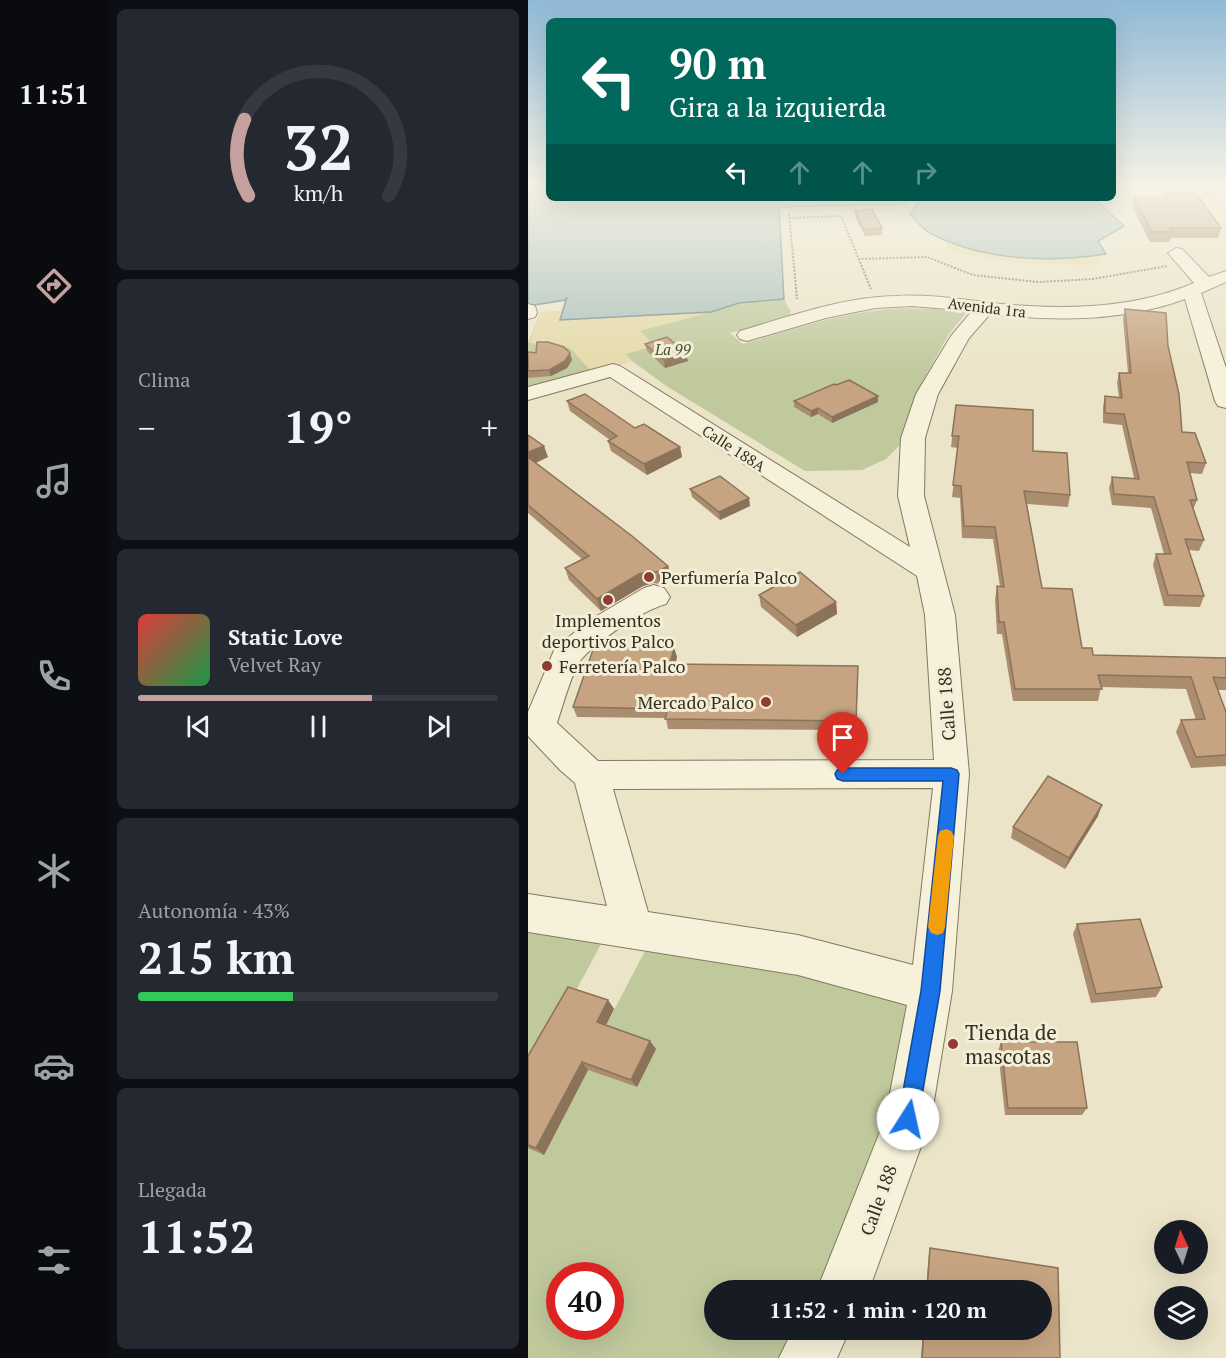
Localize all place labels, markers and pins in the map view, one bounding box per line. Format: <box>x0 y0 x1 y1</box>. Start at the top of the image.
place label: Perfumería Palco <box>661 565 797 589</box>
marker: Perfumería Palco <box>642 570 656 584</box>
marker: Implementos deportivos Palco <box>601 593 615 607</box>
place label: Implementos deportivos Palco <box>542 608 674 653</box>
place label: Ferretería Palco <box>559 654 686 678</box>
marker: Ferretería Palco <box>540 659 554 673</box>
place label: Mercado Palco <box>637 690 754 714</box>
marker: Mercado Palco <box>759 695 773 709</box>
pin <box>817 712 868 774</box>
place label: Tienda de mascotas <box>965 1018 1057 1070</box>
marker: Tienda de mascotas <box>946 1037 960 1051</box>

